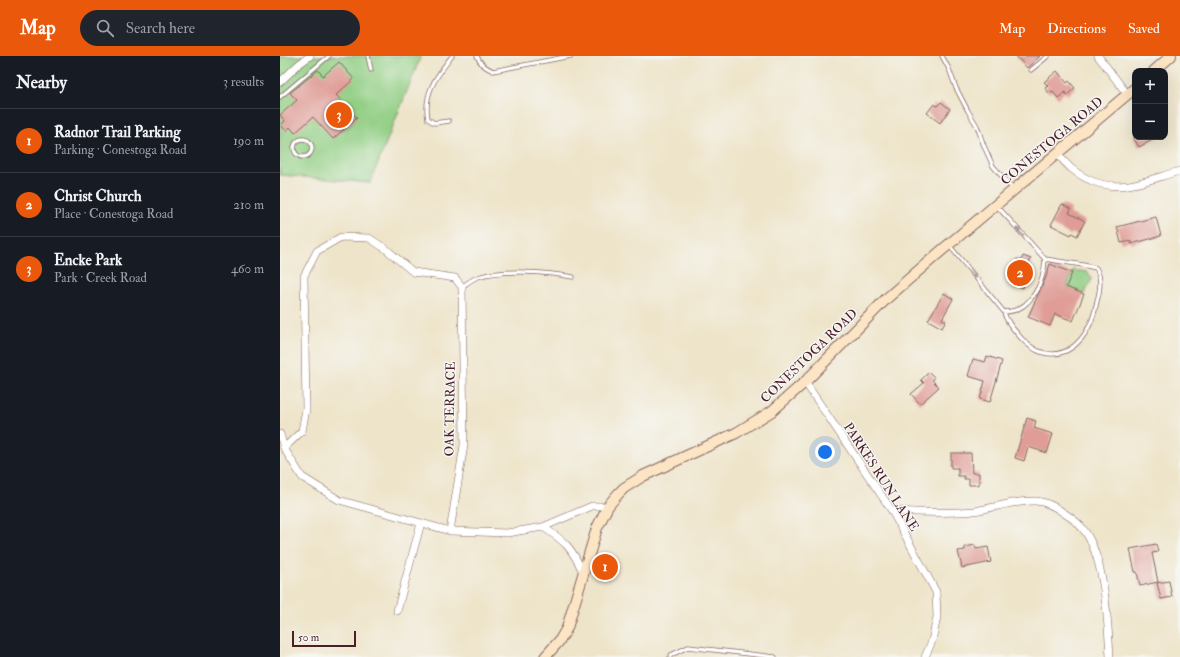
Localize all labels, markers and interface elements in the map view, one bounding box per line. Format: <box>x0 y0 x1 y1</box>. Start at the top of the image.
search box <box>80 10 360 46</box>
text: Map <box>20 16 56 40</box>
icon: search <box>94 17 116 39</box>
text: Search here <box>126 19 195 38</box>
text: Map <box>999 20 1025 37</box>
text: Directions <box>1047 20 1106 37</box>
text: Saved <box>1128 20 1160 37</box>
map controls <box>1132 68 1168 140</box>
button: + <box>1132 68 1168 104</box>
text: Nearby <box>16 72 67 93</box>
text: 3 results <box>223 74 264 90</box>
street label: CONESTOGA ROAD <box>998 94 1106 188</box>
pin: 3 <box>326 100 352 130</box>
button: − <box>1132 104 1168 140</box>
text: Radnor Trail Parking <box>54 123 181 142</box>
text: 1 <box>27 133 31 149</box>
text: 190 m <box>233 133 264 149</box>
text: Parking · Conestoga Road <box>54 142 187 158</box>
text: Christ Church <box>54 187 142 206</box>
text: 2 <box>26 197 32 213</box>
text: 210 m <box>233 197 264 213</box>
text: Place · Conestoga Road <box>54 206 173 222</box>
one-way arrow <box>1016 228 1025 237</box>
text: Encke Park <box>54 251 122 270</box>
pin: 2 <box>1007 258 1033 288</box>
text: 3 <box>27 261 32 277</box>
text: 460 m <box>231 261 264 277</box>
one-way arrow <box>969 269 978 280</box>
text: Park · Creek Road <box>54 270 147 286</box>
street label: CONESTOGA ROAD <box>757 306 861 406</box>
street label: OAK TERRACE <box>441 361 459 457</box>
street label: PARKES RUN LANE <box>840 420 922 534</box>
your location <box>815 442 835 462</box>
pin: 1 <box>592 552 618 582</box>
scale bar <box>292 629 356 648</box>
text: 50 m <box>298 631 319 644</box>

